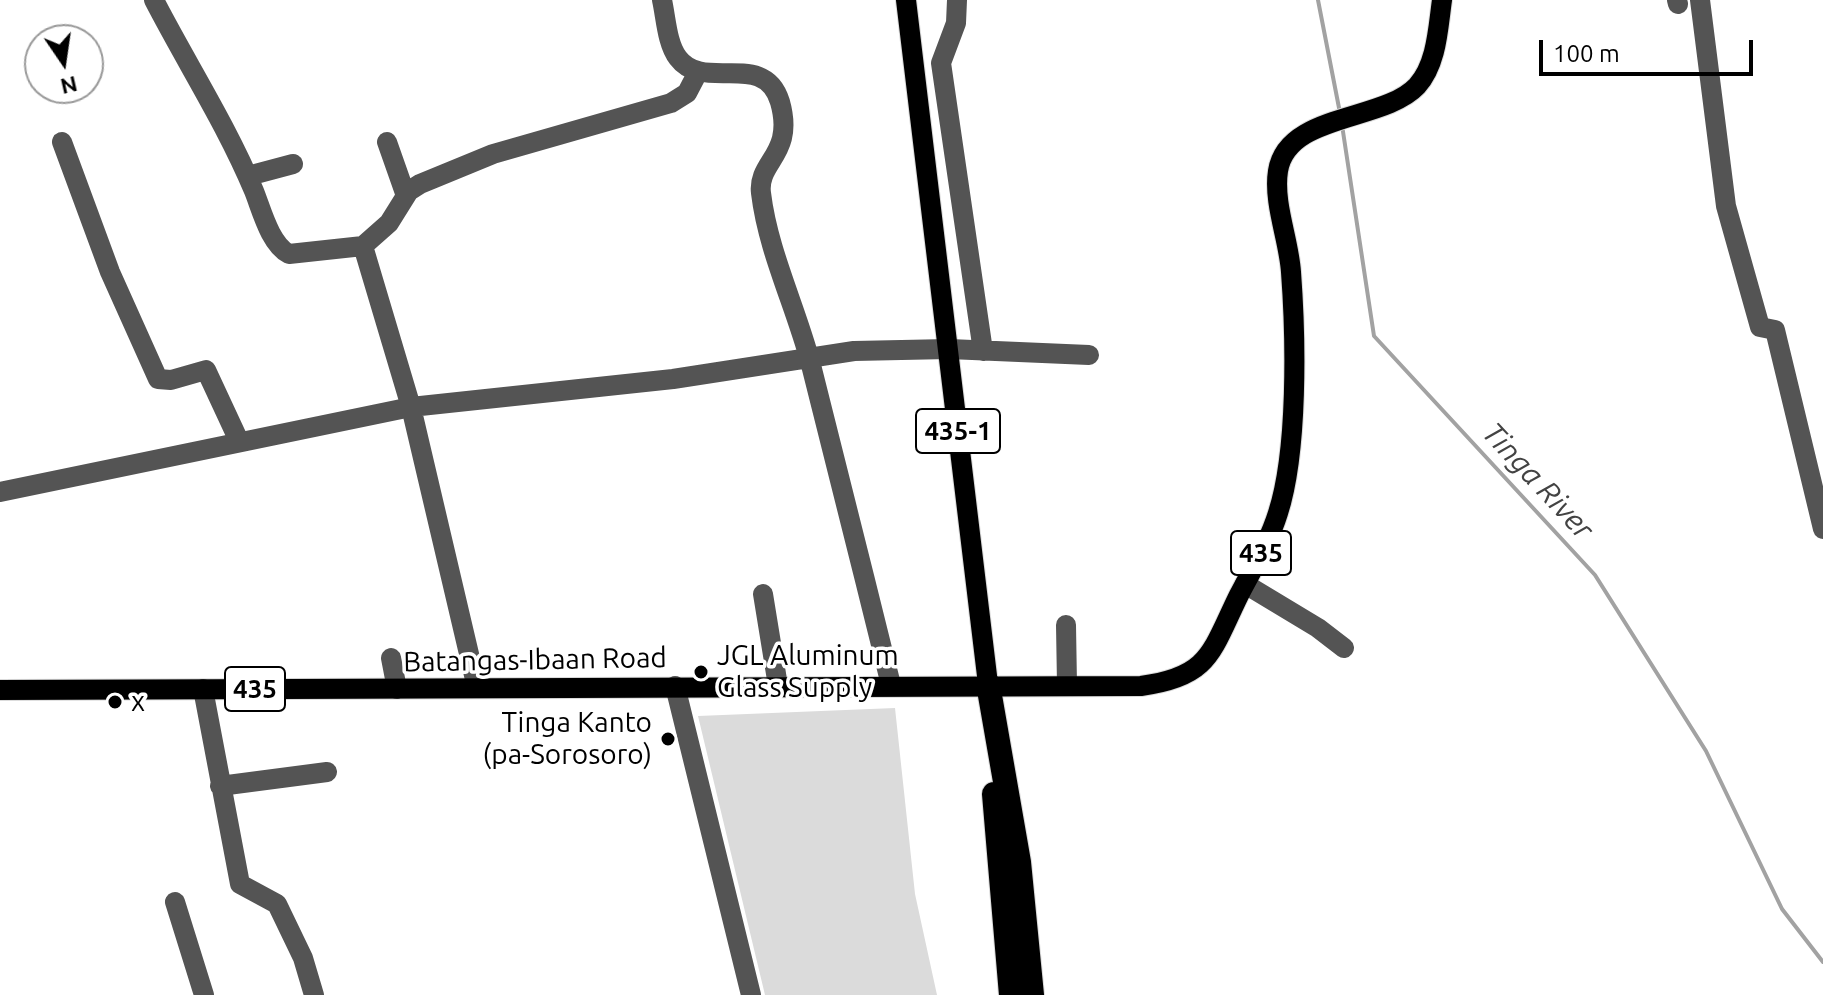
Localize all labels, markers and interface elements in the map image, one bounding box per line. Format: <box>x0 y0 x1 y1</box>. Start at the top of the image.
north arrow <box>24 24 104 104</box>
scale bar <box>1543 24 1757 74</box>
text: 100 m <box>1553 40 1620 67</box>
text: N <box>58 72 80 100</box>
road number: 435-1 <box>916 409 1000 453</box>
water label: Tinga River <box>1475 415 1601 547</box>
road number: 435 <box>1231 531 1291 575</box>
place label: JGL Aluminum Glass Supply <box>717 639 899 705</box>
street label: Batangas-Ibaan Road <box>403 641 667 679</box>
marker: JGL Aluminum Glass Supply <box>692 663 710 681</box>
road number: 435 <box>225 667 285 711</box>
place label: x <box>131 685 145 719</box>
marker: x <box>106 693 124 711</box>
place label: Tinga Kanto (pa-Sorosoro) <box>483 706 652 772</box>
marker: Tinga Kanto (pa-Sorosoro) <box>659 730 677 748</box>

